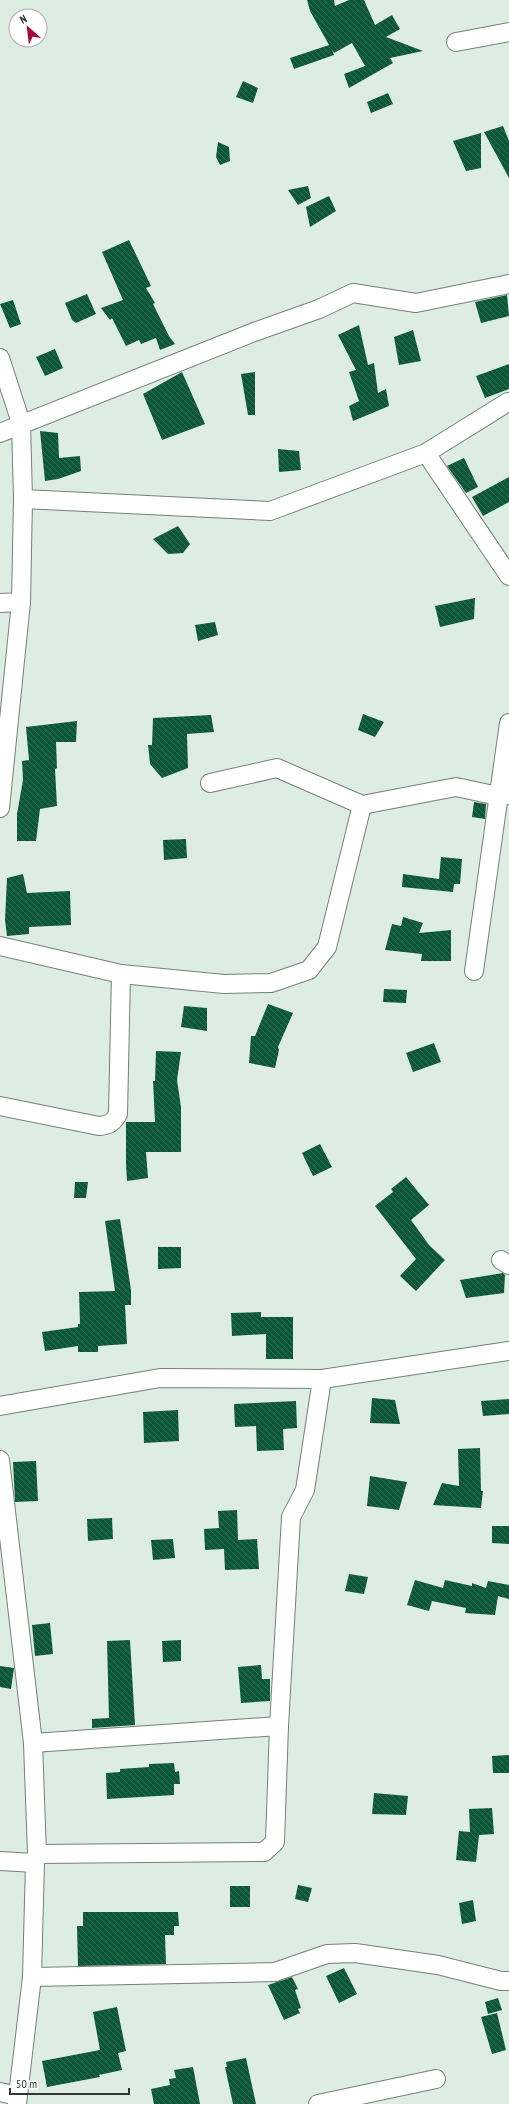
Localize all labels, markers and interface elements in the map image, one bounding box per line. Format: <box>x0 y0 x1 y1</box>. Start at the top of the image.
north arrow <box>8 8 48 48</box>
text: N <box>17 12 29 27</box>
scale bar <box>10 2070 129 2096</box>
text: 50 m <box>16 2076 37 2091</box>

